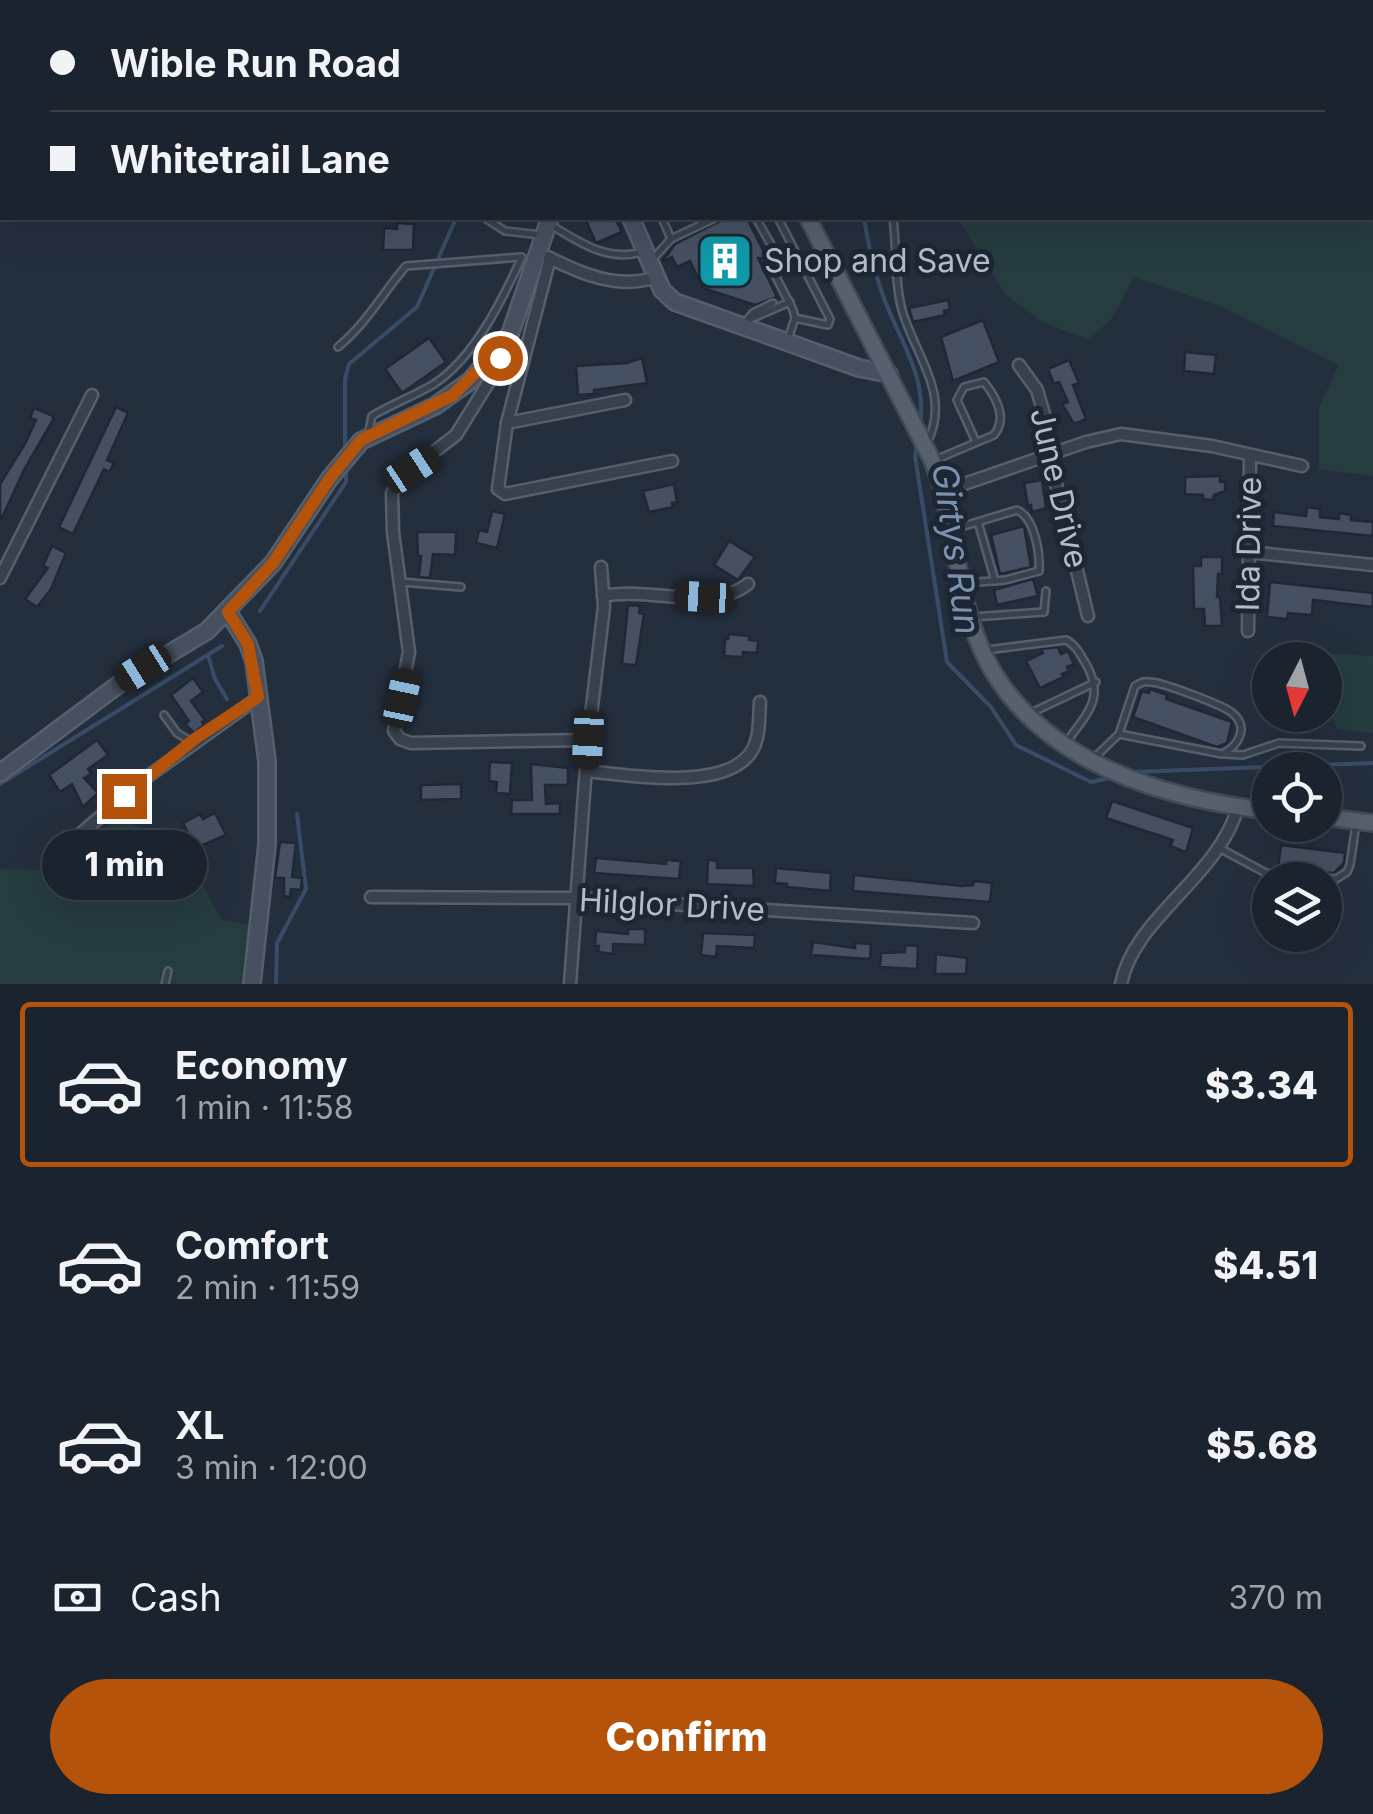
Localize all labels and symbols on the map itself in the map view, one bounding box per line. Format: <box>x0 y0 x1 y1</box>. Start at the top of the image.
building icon: Shop and Save <box>695 231 755 291</box>
place label: Shop and Save <box>764 241 991 280</box>
route start <box>478 336 523 381</box>
street label: June Drive <box>1022 404 1097 572</box>
car <box>379 440 445 498</box>
water label: Girtys Run <box>924 461 990 637</box>
street label: Ida Drive <box>1228 476 1269 612</box>
car <box>673 580 735 614</box>
car <box>110 639 176 697</box>
north arrow <box>1252 642 1342 732</box>
car <box>381 666 423 730</box>
car <box>571 709 605 771</box>
route end <box>102 774 147 819</box>
callout: 1 min <box>42 831 206 901</box>
street label: Hilglor Drive <box>578 880 766 929</box>

